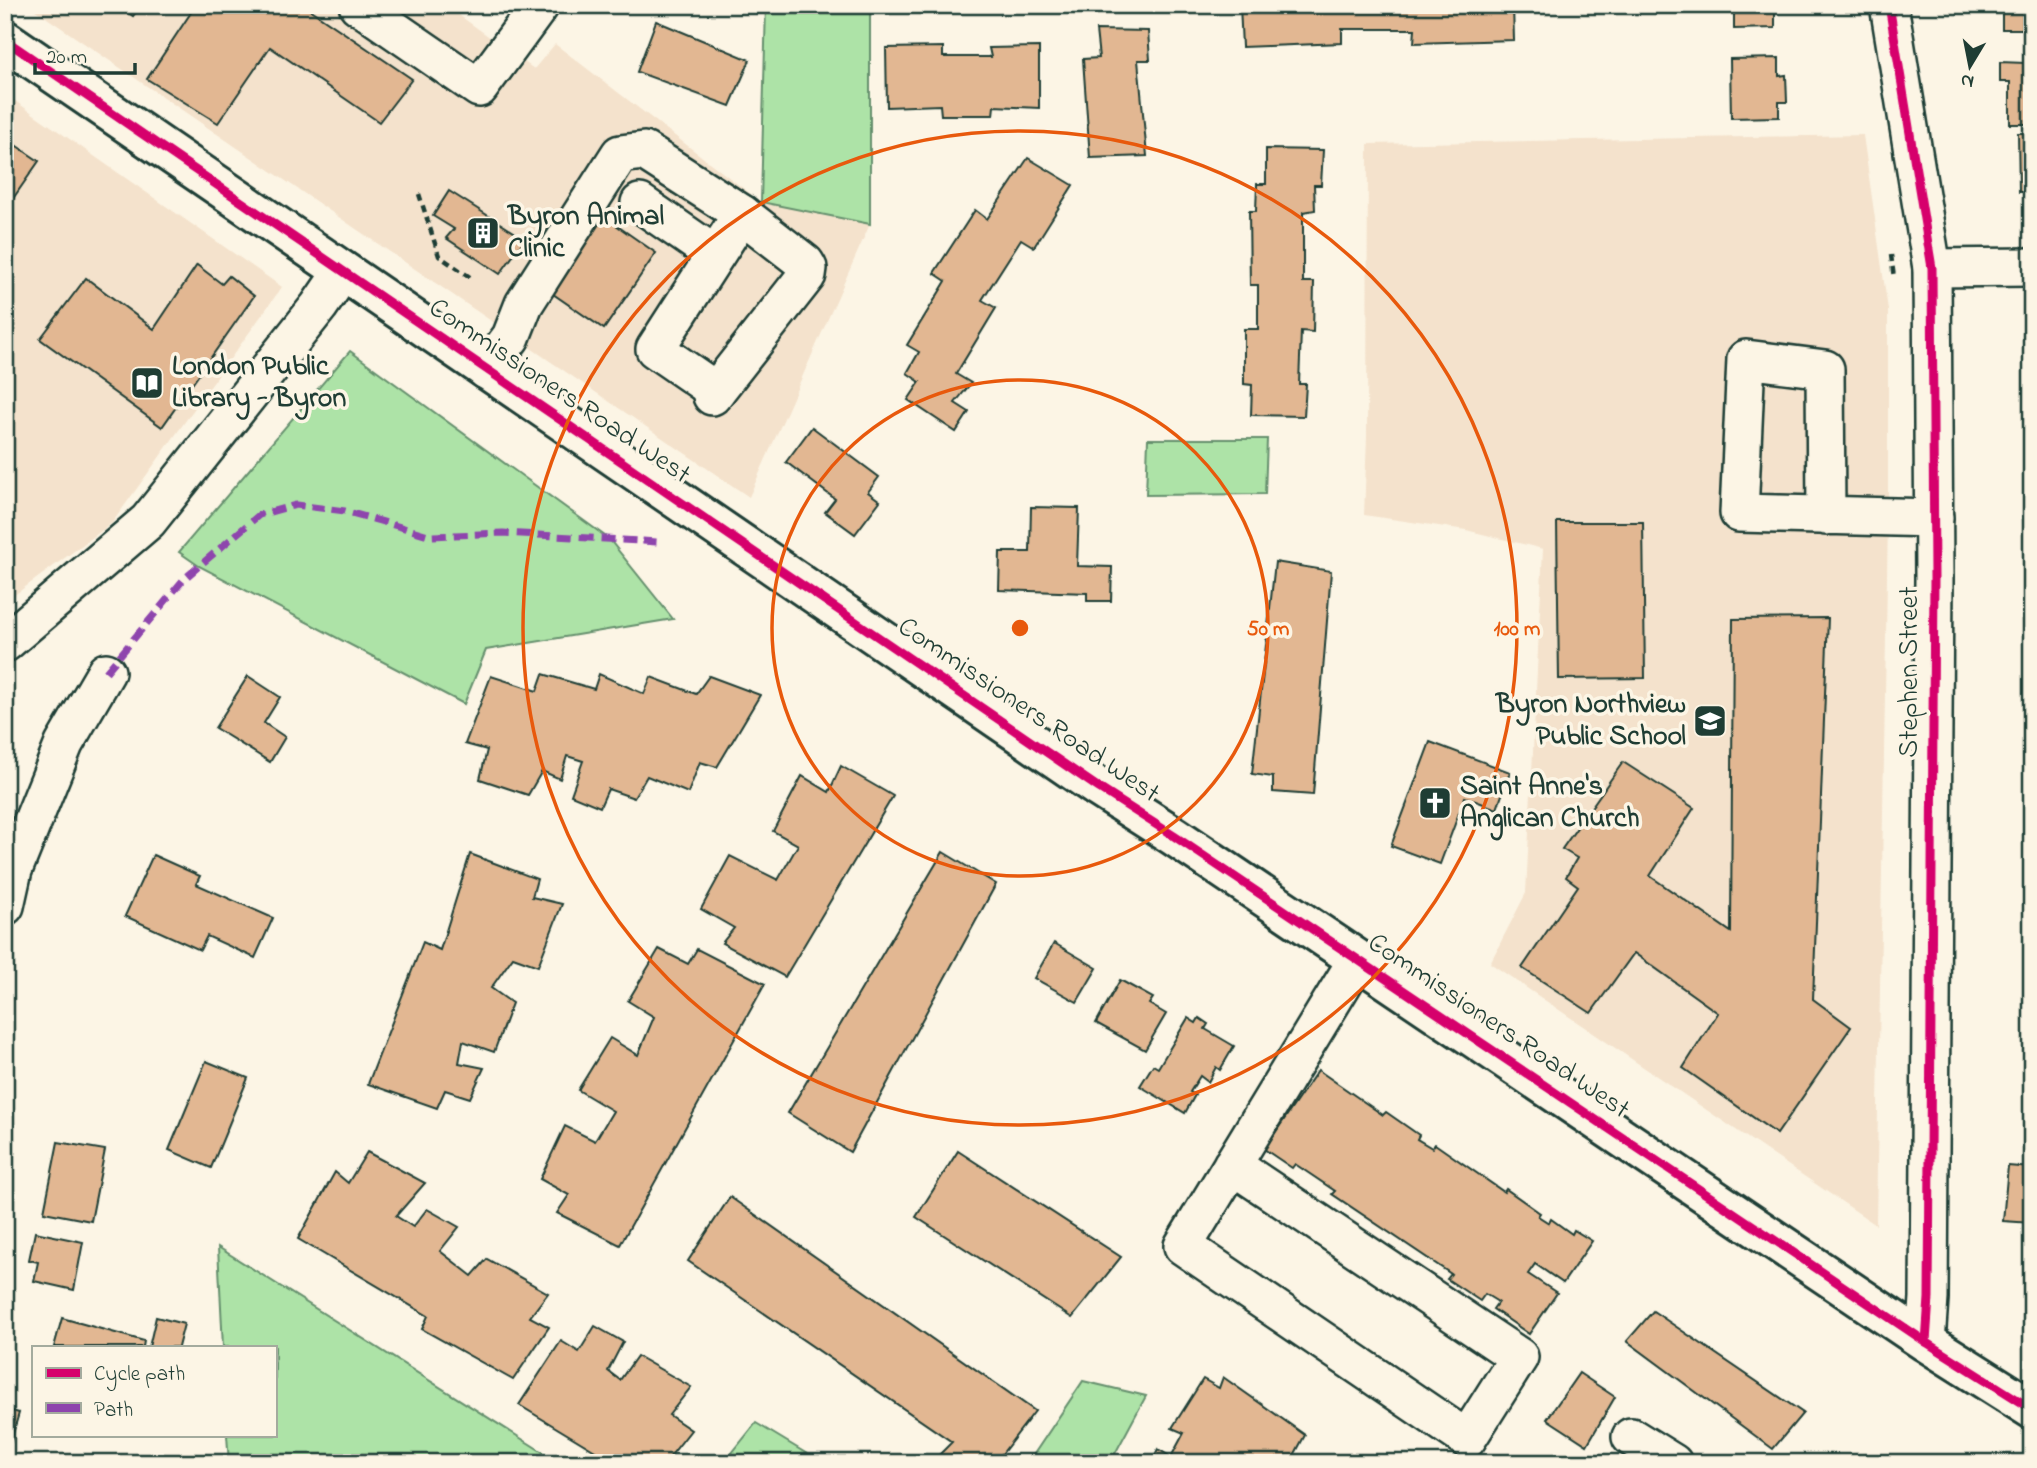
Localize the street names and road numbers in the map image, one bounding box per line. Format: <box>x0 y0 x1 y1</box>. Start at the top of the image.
street label: Commissioners Road West <box>420 289 698 495</box>
street label: Stephen Street <box>1890 586 1931 758</box>
street label: Commissioners Road West <box>889 608 1167 814</box>
street label: Commissioners Road West <box>1359 924 1637 1130</box>

